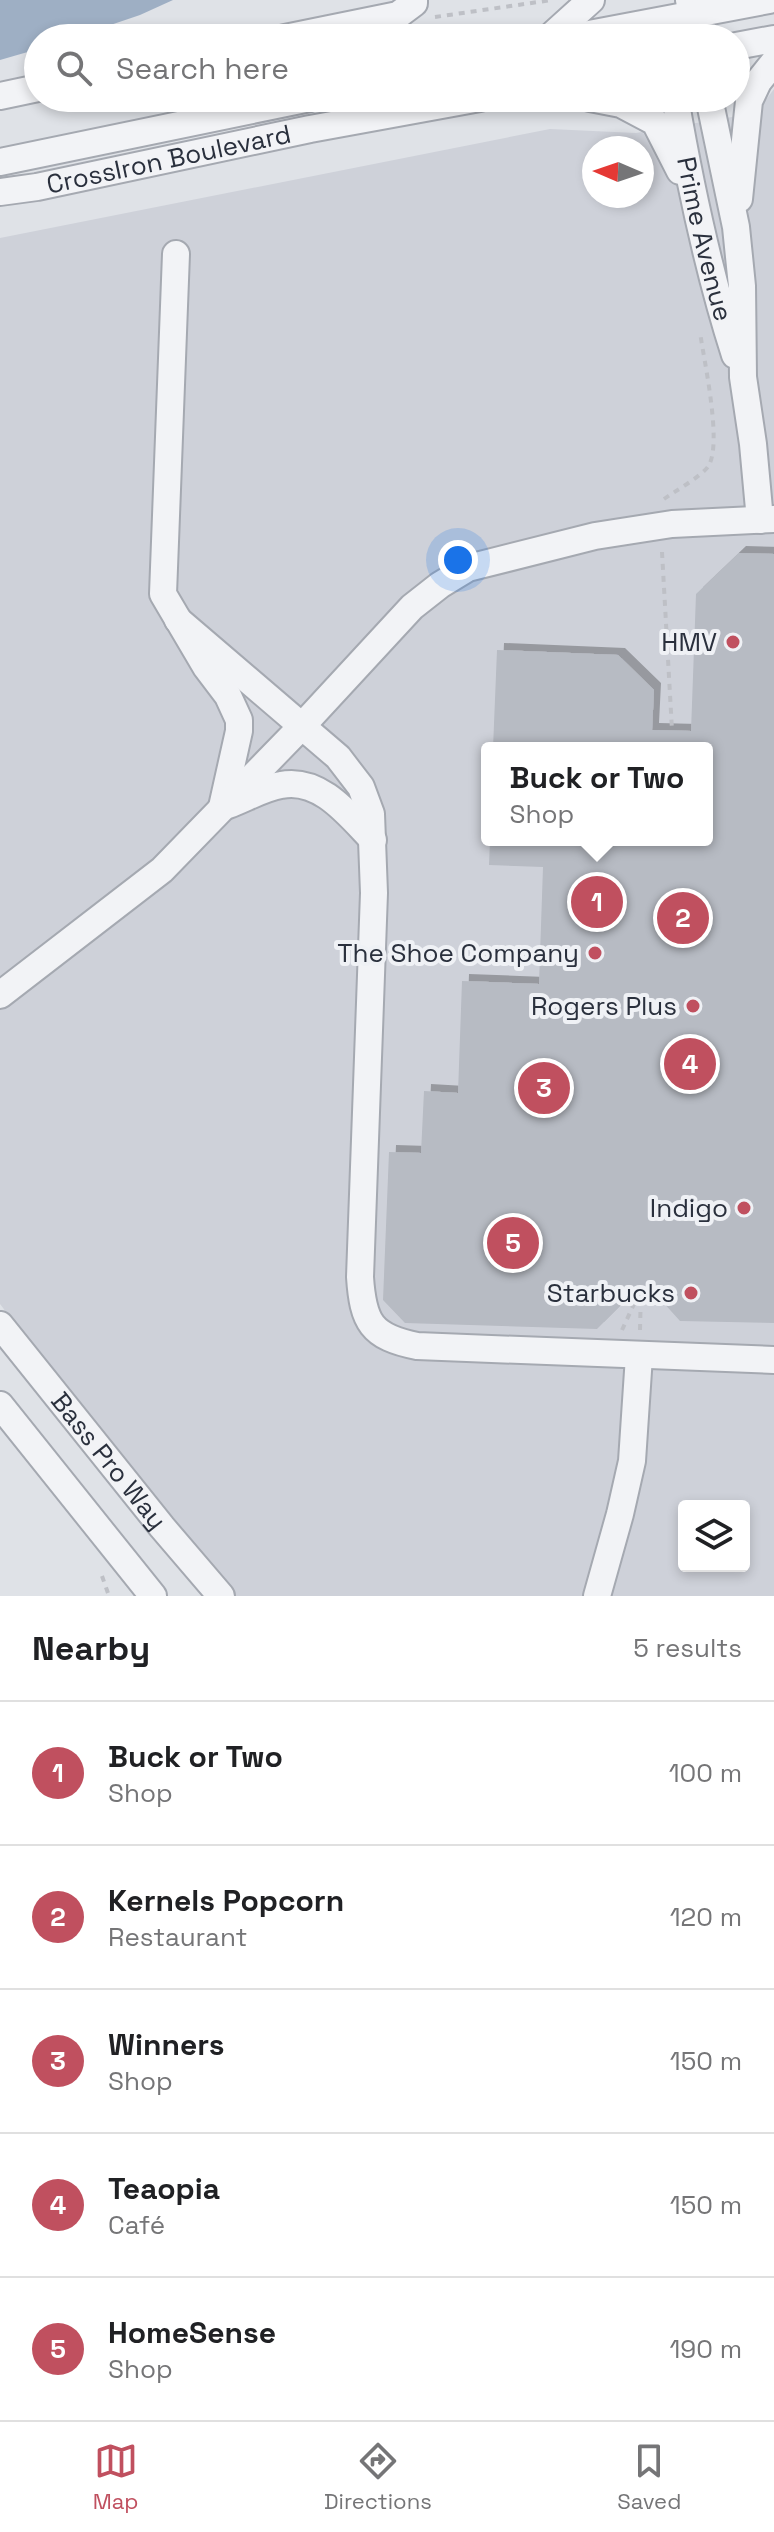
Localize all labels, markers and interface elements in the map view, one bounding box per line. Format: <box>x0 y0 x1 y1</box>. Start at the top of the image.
search box <box>24 24 750 112</box>
icon: search <box>52 46 96 90</box>
text: Search here <box>116 49 289 88</box>
street label: CrossIron Boulevard <box>43 117 294 202</box>
north arrow <box>582 136 654 208</box>
street label: Prime Avenue <box>669 154 741 325</box>
your location <box>438 540 478 580</box>
place label: HMV <box>661 625 717 659</box>
marker: HMV <box>724 633 742 651</box>
popup <box>481 742 713 846</box>
text: Buck or Two <box>510 758 684 797</box>
text: Shop <box>510 797 574 831</box>
pin: 1 <box>571 872 623 932</box>
pin: 2 <box>657 888 709 948</box>
place label: The Shoe Company <box>337 936 579 970</box>
marker: The Shoe Company <box>586 944 604 962</box>
place label: Rogers Plus <box>531 989 677 1023</box>
marker: Rogers Plus <box>684 997 702 1015</box>
pin: 4 <box>664 1034 716 1094</box>
pin: 3 <box>518 1058 570 1118</box>
place label: Indigo <box>650 1191 728 1225</box>
marker: Indigo <box>735 1199 753 1217</box>
pin: 5 <box>487 1213 539 1273</box>
place label: Starbucks <box>547 1276 675 1310</box>
marker: Starbucks <box>682 1284 700 1302</box>
street label: Bass Pro Way <box>43 1385 174 1536</box>
map controls <box>678 1500 750 1572</box>
button: layers <box>678 1500 750 1572</box>
text: Nearby <box>32 1627 150 1670</box>
text: 5 results <box>633 1631 742 1665</box>
text: Buck or Two <box>108 1737 283 1776</box>
text: 1 <box>52 1756 64 1790</box>
text: 100 m <box>669 1756 742 1790</box>
text: Shop <box>108 1776 173 1810</box>
text: Kernels Popcorn <box>108 1881 344 1920</box>
text: 2 <box>50 1900 66 1934</box>
text: 120 m <box>670 1900 742 1934</box>
text: Restaurant <box>108 1920 247 1954</box>
text: Winners <box>108 2025 224 2064</box>
text: 3 <box>50 2044 66 2078</box>
text: 150 m <box>670 2044 742 2078</box>
text: Shop <box>108 2064 173 2098</box>
text: Teaopia <box>108 2169 220 2208</box>
text: 4 <box>50 2188 66 2222</box>
text: 150 m <box>670 2188 742 2222</box>
text: Café <box>108 2208 165 2242</box>
text: HomeSense <box>108 2313 276 2352</box>
text: 5 <box>50 2332 66 2366</box>
text: 190 m <box>670 2332 742 2366</box>
text: Shop <box>108 2352 173 2386</box>
tab: Map <box>93 2439 139 2515</box>
tab: Directions <box>324 2439 432 2515</box>
tab: Saved <box>617 2439 681 2515</box>

